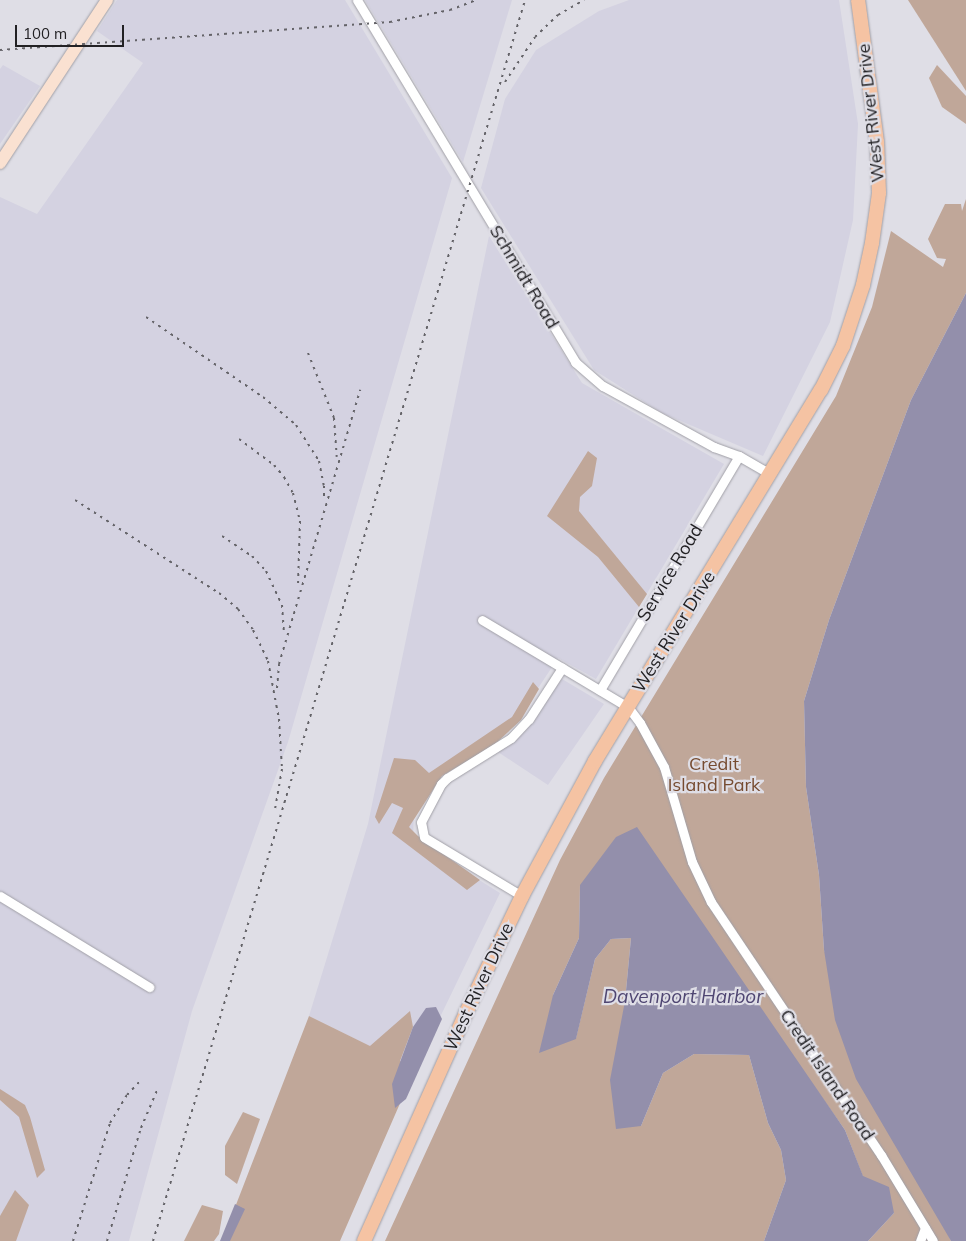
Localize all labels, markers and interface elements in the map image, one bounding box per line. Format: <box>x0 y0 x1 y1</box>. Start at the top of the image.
scale bar <box>18 15 126 47</box>
text: 100 m <box>23 24 67 43</box>
street label: West River Drive <box>853 43 889 183</box>
street label: Schmidt Road <box>485 221 563 333</box>
street label: Service Road <box>633 521 707 625</box>
street label: West River Drive <box>628 567 720 697</box>
park label: Credit Island Park <box>668 754 760 796</box>
street label: West River Drive <box>440 919 518 1055</box>
water label: Davenport Harbor <box>603 986 763 1008</box>
street label: Credit Island Road <box>775 1005 879 1145</box>

